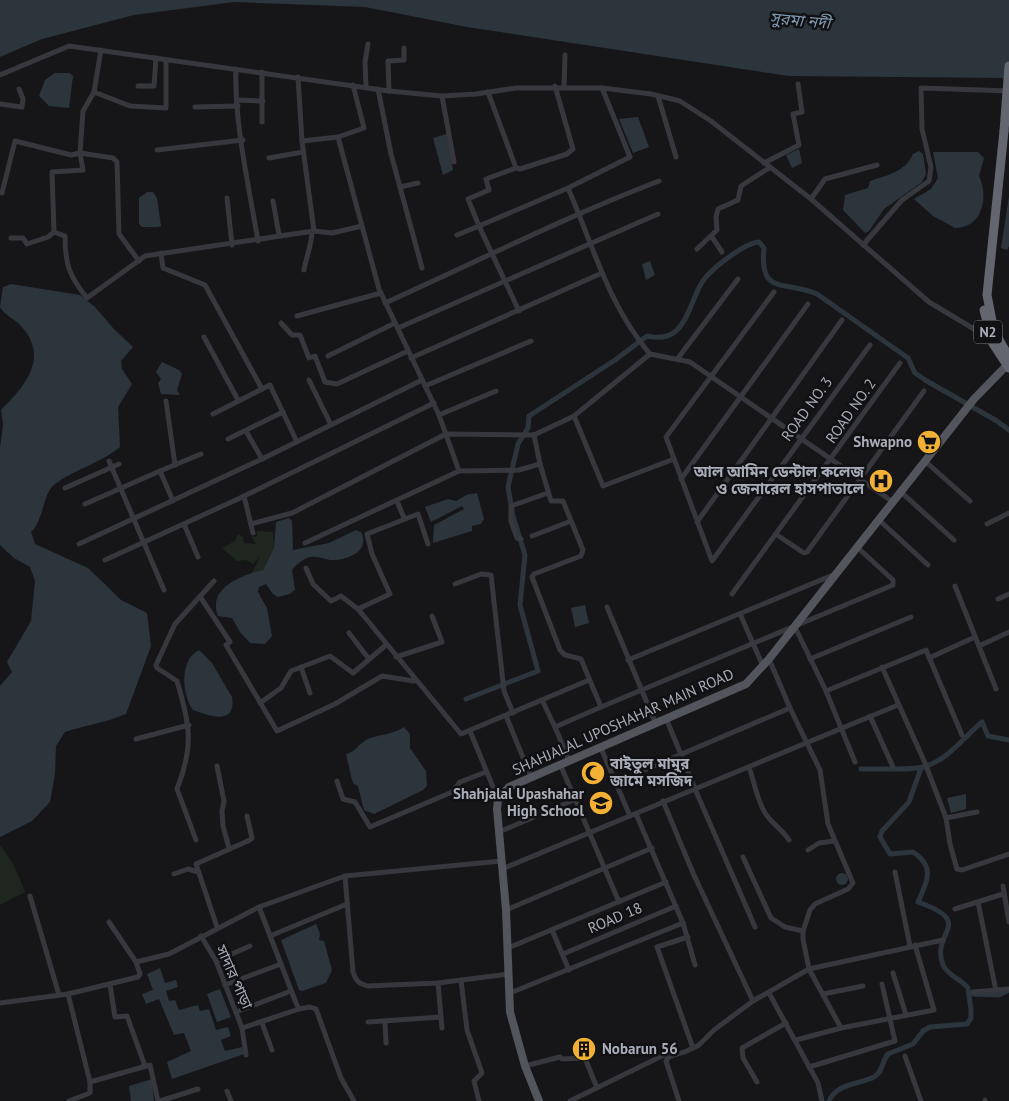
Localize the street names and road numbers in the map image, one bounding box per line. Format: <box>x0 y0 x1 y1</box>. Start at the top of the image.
road number: N2 <box>974 321 1002 344</box>
street label: ROAD NO. 3 <box>777 373 836 445</box>
street label: ROAD NO. 2 <box>821 375 880 447</box>
street label: SHAHJALAL UPOSHAHAR MAIN ROAD <box>509 664 736 779</box>
street label: ROAD 18 <box>585 898 645 937</box>
street label: সাদার পাড়া <box>212 941 257 1013</box>

